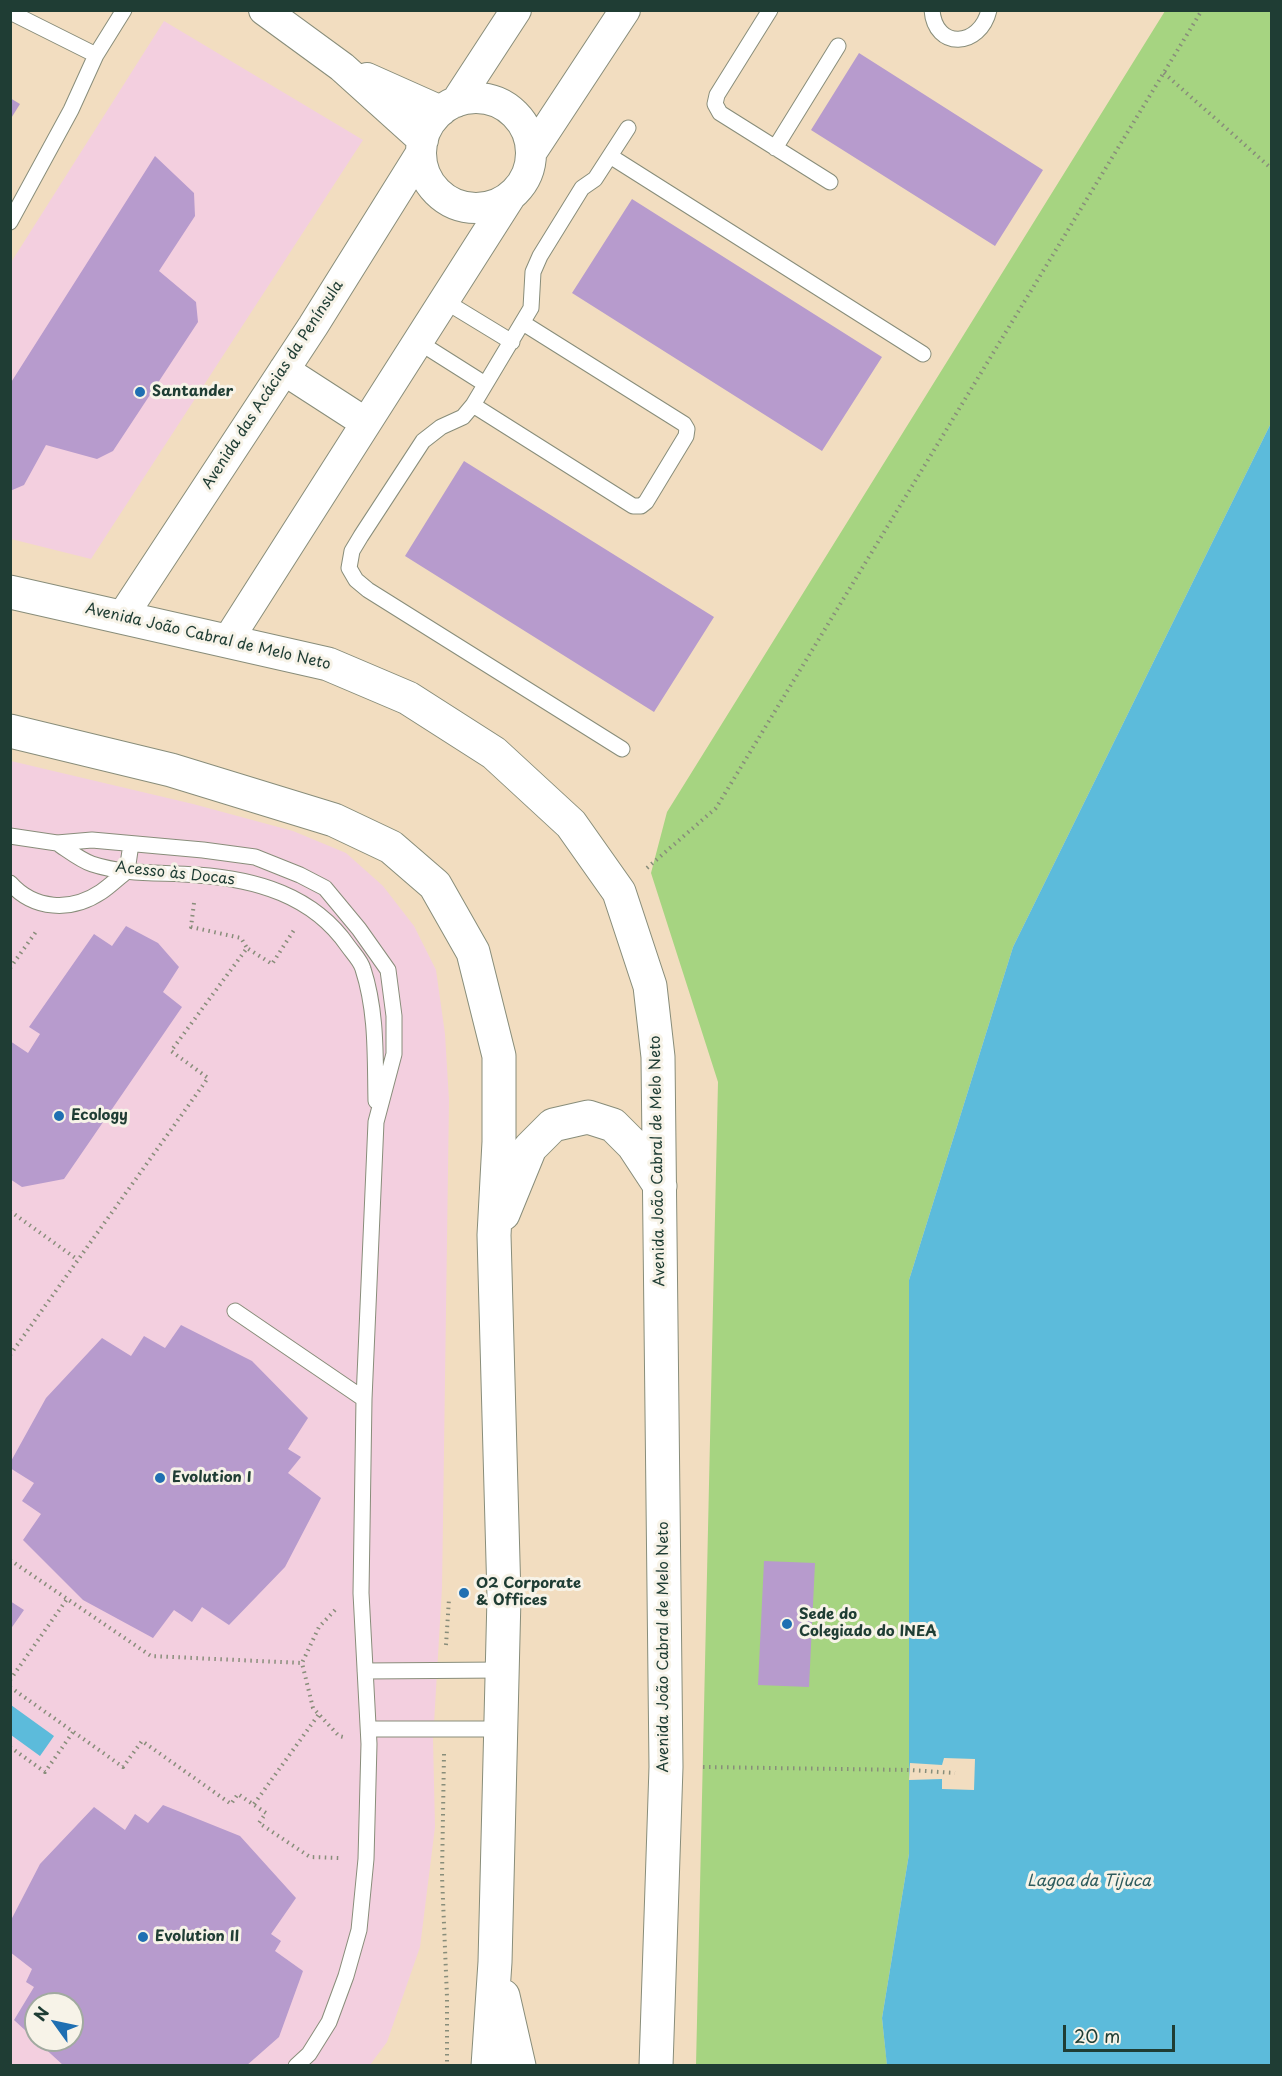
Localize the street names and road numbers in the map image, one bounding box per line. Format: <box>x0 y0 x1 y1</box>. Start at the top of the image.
street label: Avenida das Acácias da Península <box>199 277 347 493</box>
street label: Avenida João Cabral de Melo Neto <box>84 600 332 674</box>
street label: Acesso às Docas <box>115 859 235 889</box>
street label: Avenida João Cabral de Melo Neto <box>647 1035 669 1287</box>
street label: Avenida João Cabral de Melo Neto <box>655 1522 673 1772</box>

